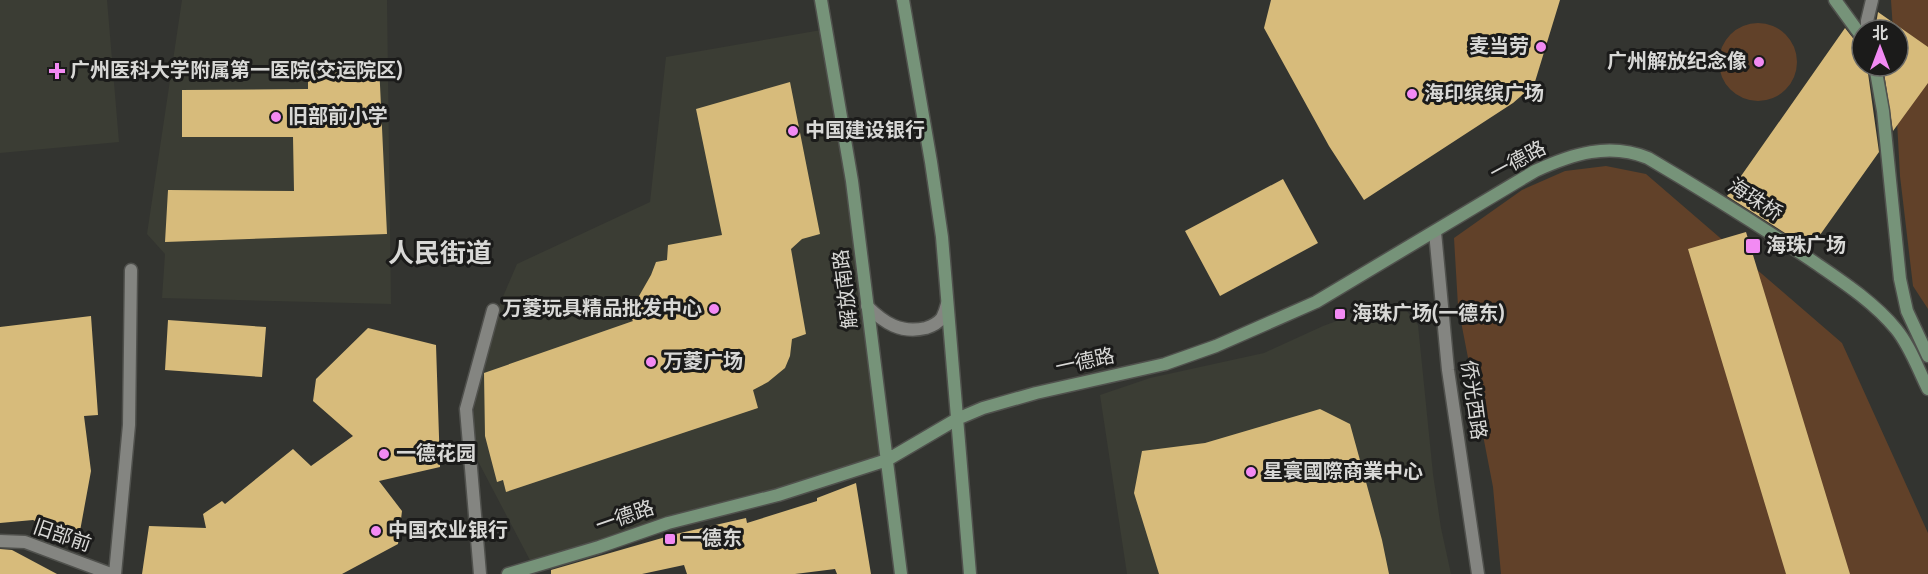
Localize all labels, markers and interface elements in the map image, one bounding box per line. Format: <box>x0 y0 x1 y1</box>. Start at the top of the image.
north arrow <box>1850 18 1910 78</box>
text: 北 <box>1872 24 1888 44</box>
place label: 麦当劳 <box>1469 35 1529 59</box>
marker: 麦当劳 <box>1534 40 1548 54</box>
place label: 广州解放纪念像 <box>1607 50 1747 74</box>
marker: 广州解放纪念像 <box>1752 55 1766 69</box>
place label: 广州医科大学附属第一医院(交运院区) <box>70 59 402 83</box>
marker: 广州医科大学附属第一医院(交运院区) <box>48 62 66 80</box>
place label: 海印缤缤广场 <box>1424 82 1544 106</box>
marker: 海印缤缤广场 <box>1405 87 1419 101</box>
place label: 旧部前小学 <box>288 105 388 129</box>
marker: 旧部前小学 <box>269 110 283 124</box>
place label: 中国建设银行 <box>805 119 925 143</box>
marker: 中国建设银行 <box>786 124 800 138</box>
street label: 一德路 <box>1486 136 1550 186</box>
street label: 海珠桥 <box>1723 174 1787 226</box>
place label: 海珠广场 <box>1766 234 1846 258</box>
marker: 海珠广场 <box>1744 237 1762 255</box>
district label: 人民街道 <box>388 238 492 269</box>
street label: 解放南路 <box>829 248 863 330</box>
place label: 万菱玩具精品批发中心 <box>502 297 702 321</box>
marker: 万菱玩具精品批发中心 <box>707 302 721 316</box>
place label: 海珠广场(一德东) <box>1352 302 1504 326</box>
marker: 海珠广场(一德东) <box>1333 307 1347 321</box>
street label: 一德路 <box>1053 344 1117 380</box>
place label: 万菱广场 <box>663 350 743 374</box>
marker: 万菱广场 <box>644 355 658 369</box>
street label: 侨光西路 <box>1456 359 1490 441</box>
place label: 一德花园 <box>396 442 476 466</box>
marker: 一德花园 <box>377 447 391 461</box>
place label: 星寰國際商業中心 <box>1263 460 1423 484</box>
marker: 星寰國際商業中心 <box>1244 465 1258 479</box>
street label: 一德路 <box>593 496 657 538</box>
street label: 旧部前 <box>30 515 94 557</box>
place label: 中国农业银行 <box>388 519 508 543</box>
marker: 中国农业银行 <box>369 524 383 538</box>
place label: 一德东 <box>682 527 742 551</box>
marker: 一德东 <box>663 532 677 546</box>

